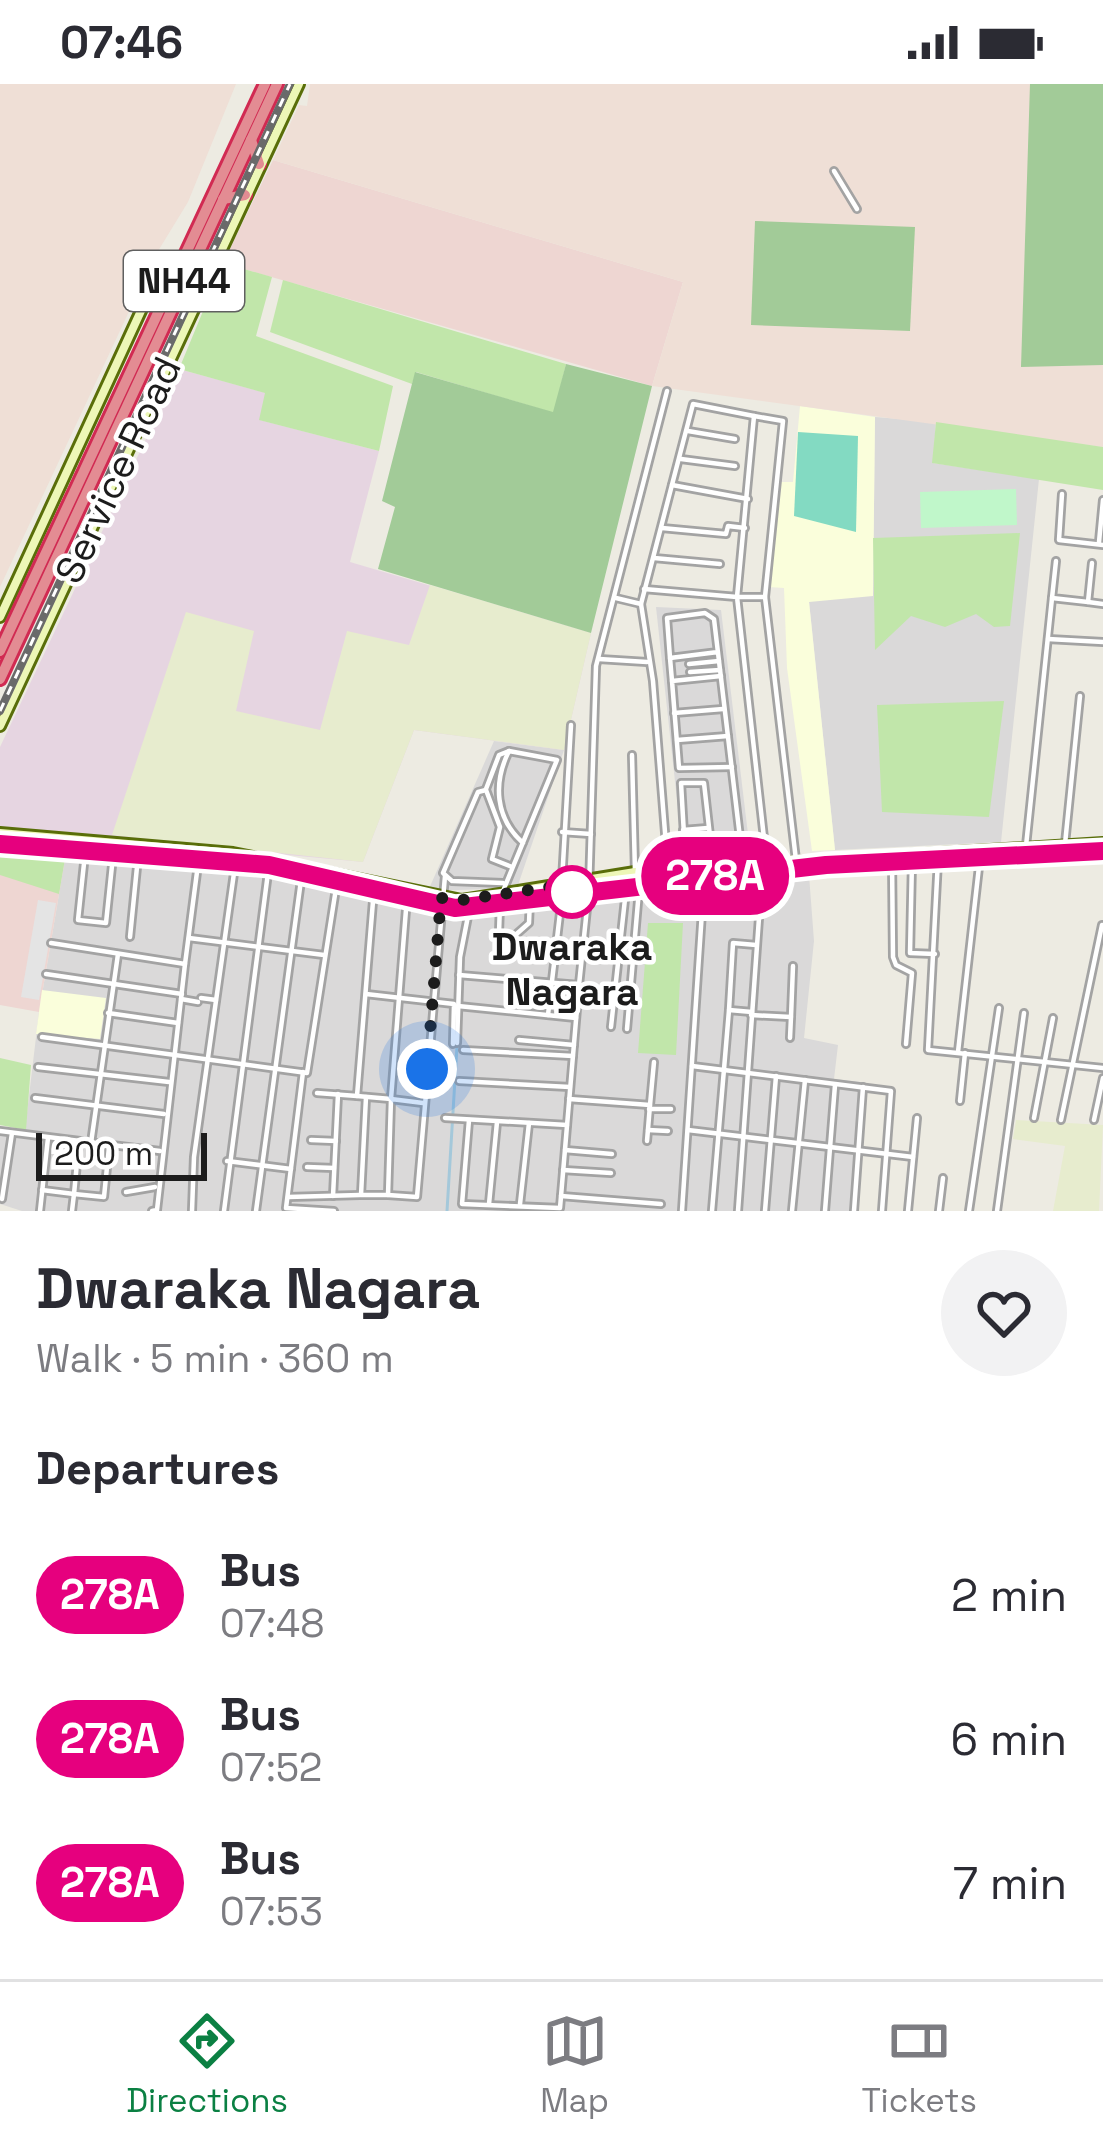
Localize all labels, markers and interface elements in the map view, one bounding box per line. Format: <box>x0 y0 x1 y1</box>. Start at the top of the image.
text: 07:46 <box>60 14 183 71</box>
road number: NH44 <box>124 251 244 311</box>
street label: Service Road <box>44 349 192 591</box>
line badge: 278A <box>631 837 799 915</box>
text: 278A <box>665 849 765 902</box>
marker: Dwaraka Nagara <box>547 867 597 917</box>
place label: Dwaraka Nagara <box>492 922 652 1016</box>
your location <box>397 1039 457 1099</box>
scale bar <box>36 1127 207 1180</box>
text: 200 m <box>54 1133 153 1175</box>
button: heart <box>941 1250 1067 1376</box>
text: Dwaraka Nagara <box>36 1252 480 1325</box>
text: Walk · 5 min · 360 m <box>36 1334 394 1383</box>
text: Departures <box>36 1440 279 1497</box>
text: Bus <box>220 1542 301 1599</box>
text: 2 min <box>951 1567 1067 1624</box>
text: 278A <box>60 1568 160 1621</box>
text: 07:48 <box>220 1599 324 1648</box>
text: Bus <box>220 1686 301 1743</box>
text: 6 min <box>951 1711 1067 1768</box>
text: 278A <box>60 1712 160 1765</box>
text: 07:52 <box>220 1743 322 1792</box>
text: Bus <box>220 1830 301 1887</box>
text: 7 min <box>953 1855 1067 1912</box>
text: 278A <box>60 1856 160 1909</box>
text: 07:53 <box>220 1887 323 1936</box>
tab: Directions <box>126 2008 288 2122</box>
tab: Map <box>540 2008 609 2122</box>
tab: Tickets <box>862 2008 977 2122</box>

